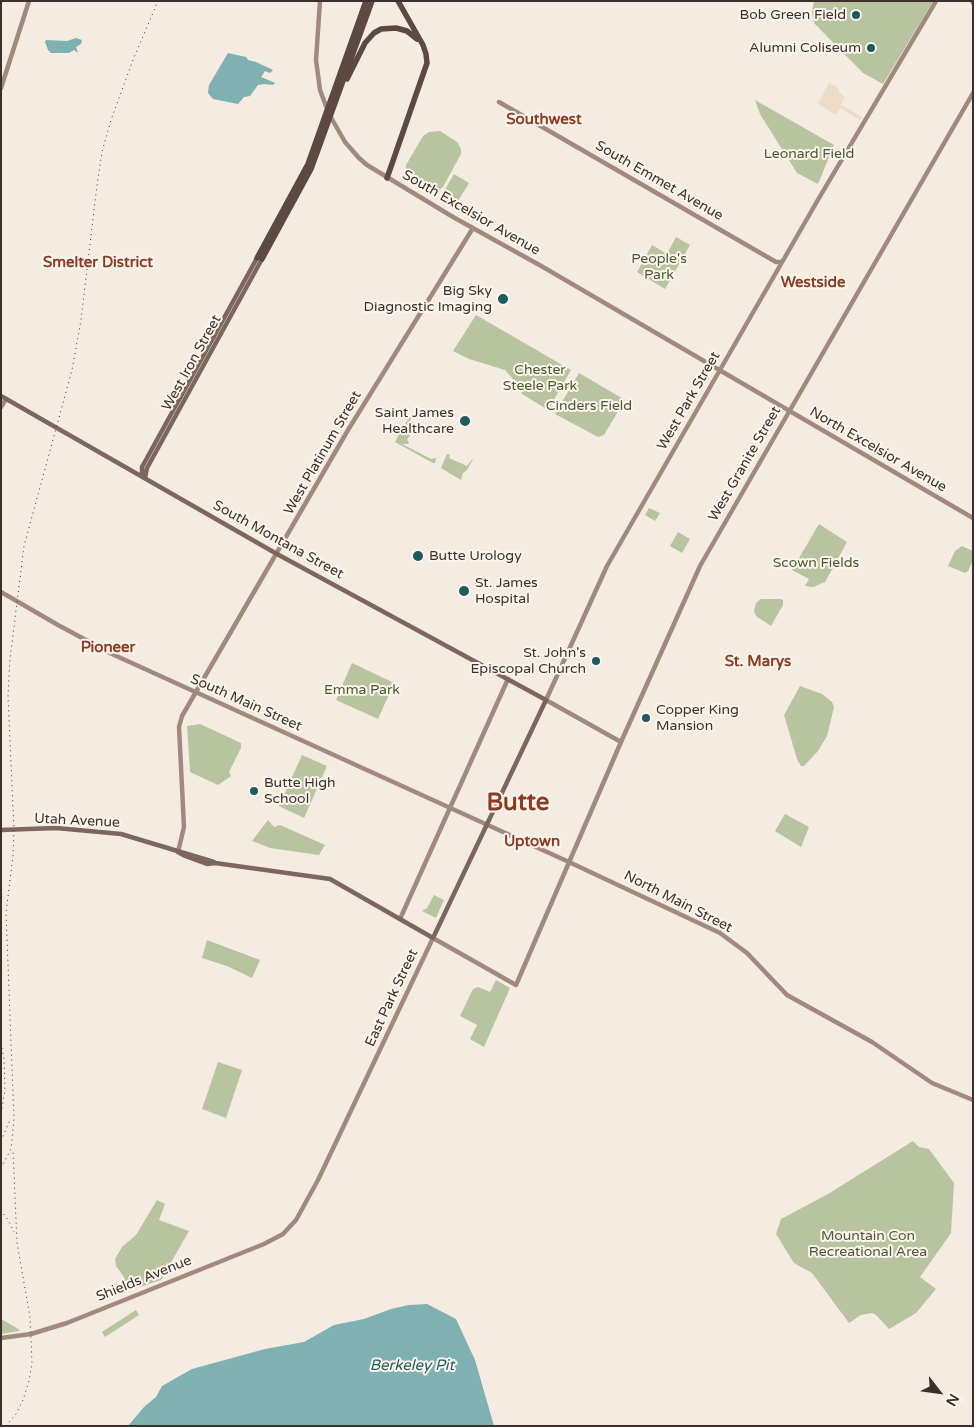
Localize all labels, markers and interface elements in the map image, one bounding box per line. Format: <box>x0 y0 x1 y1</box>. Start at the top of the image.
place label: Bob Green Field <box>740 7 846 23</box>
marker: Bob Green Field <box>850 9 862 21</box>
place label: Alumni Coliseum <box>749 40 861 56</box>
marker: Alumni Coliseum <box>865 42 877 54</box>
district label: Southwest <box>506 111 582 129</box>
street label: South Emmet Avenue <box>592 138 726 224</box>
park label: Leonard Field <box>764 146 854 162</box>
street label: South Excelsior Avenue <box>399 167 543 259</box>
park label: People's Park <box>631 251 687 284</box>
district label: Smelter District <box>43 254 153 272</box>
district label: Westside <box>781 274 845 292</box>
place label: Big Sky Diagnostic Imaging <box>364 283 492 316</box>
marker: Big Sky Diagnostic Imaging <box>496 292 510 306</box>
street label: West Iron Street <box>159 312 225 414</box>
street label: West Park Street <box>654 349 724 453</box>
park label: Chester Steele Park <box>503 362 577 394</box>
street label: West Platinum Street <box>281 388 365 518</box>
park label: Cinders Field <box>546 398 632 414</box>
street label: West Granite Street <box>705 404 785 524</box>
street label: North Excelsior Avenue <box>807 404 949 496</box>
place label: Saint James Healthcare <box>375 405 454 438</box>
marker: Saint James Healthcare <box>458 414 472 428</box>
street label: South Montana Street <box>210 497 346 583</box>
place label: Butte Urology <box>429 548 522 564</box>
marker: Butte Urology <box>411 549 425 563</box>
park label: Scown Fields <box>773 555 859 571</box>
place label: St. James Hospital <box>475 575 538 608</box>
marker: St. James Hospital <box>457 584 471 598</box>
district label: Pioneer <box>81 639 135 657</box>
place label: St. John's Episcopal Church <box>471 645 586 678</box>
district label: St. Marys <box>725 653 791 671</box>
marker: St. John's Episcopal Church <box>590 655 602 667</box>
street label: South Main Street <box>188 671 304 735</box>
park label: Emma Park <box>324 682 400 698</box>
place label: Copper King Mansion <box>656 702 739 734</box>
marker: Copper King Mansion <box>640 712 652 724</box>
place label: Butte High School <box>264 775 336 808</box>
marker: Butte High School <box>248 785 260 797</box>
district label: Butte <box>487 790 549 818</box>
street label: Utah Avenue <box>34 810 120 832</box>
district label: Uptown <box>504 833 560 851</box>
street label: North Main Street <box>621 867 735 937</box>
street label: East Park Street <box>362 946 422 1050</box>
park label: Mountain Con Recreational Area <box>809 1228 927 1260</box>
street label: Shields Avenue <box>94 1252 194 1306</box>
water label: Berkeley Pit <box>370 1357 454 1375</box>
north arrow <box>914 1367 964 1417</box>
text: N <box>942 1391 963 1409</box>

